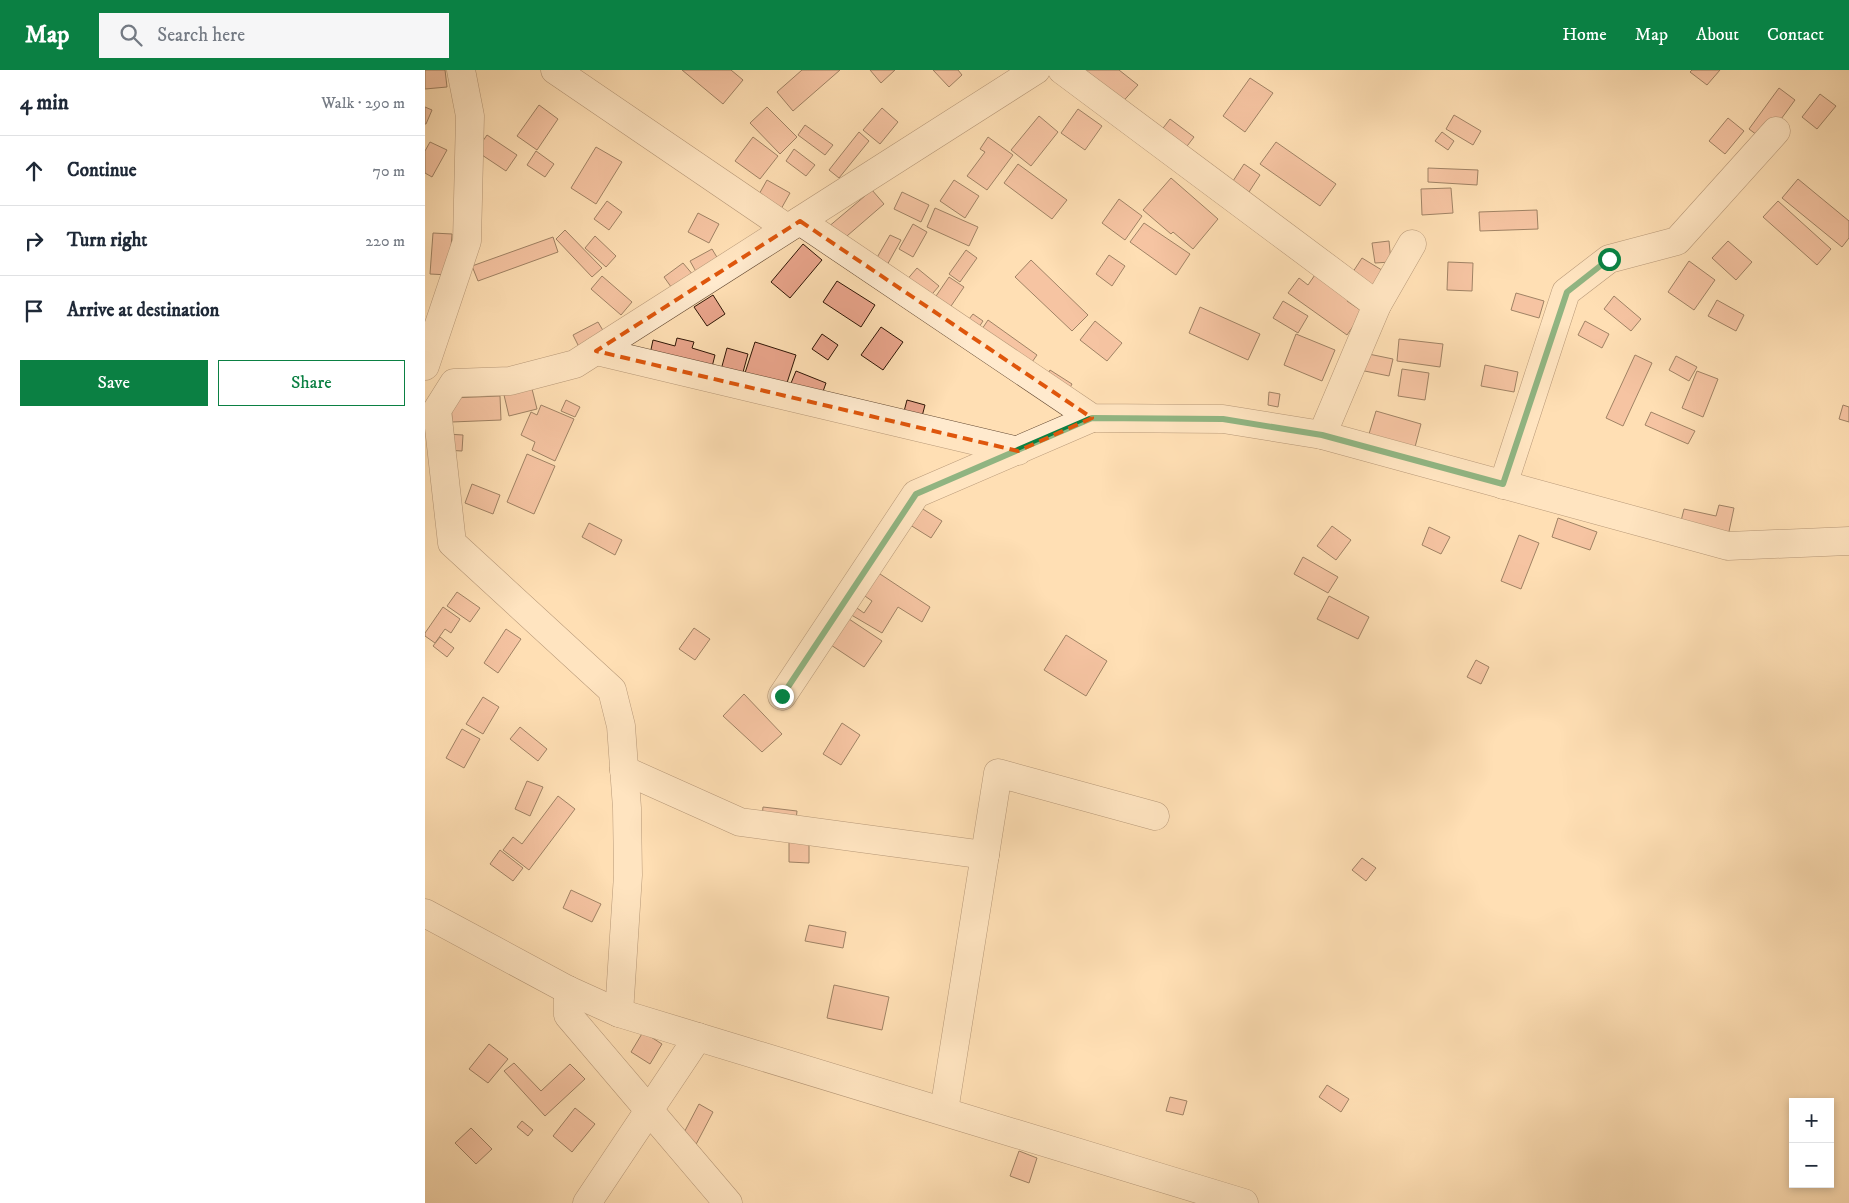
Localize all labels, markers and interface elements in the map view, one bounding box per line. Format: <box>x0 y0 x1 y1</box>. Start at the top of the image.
search box <box>99 13 449 58</box>
text: Map <box>25 20 69 50</box>
icon: search <box>117 21 145 49</box>
text: Search here <box>157 24 245 47</box>
text: Home <box>1562 24 1607 46</box>
text: Map <box>1635 24 1668 46</box>
text: About <box>1696 24 1739 46</box>
text: Contact <box>1767 24 1824 46</box>
text: 4 min <box>20 90 69 116</box>
text: Walk · 290 m <box>321 93 405 113</box>
icon: ahead <box>20 157 48 185</box>
text: Continue <box>67 159 137 182</box>
text: 70 m <box>373 161 405 181</box>
icon: right <box>20 227 48 255</box>
text: Turn right <box>67 229 147 252</box>
text: 220 m <box>365 231 405 251</box>
route start <box>1598 248 1621 271</box>
icon: arrive <box>20 297 48 325</box>
text: Arrive at destination <box>67 299 219 322</box>
button: Save <box>20 360 208 406</box>
button: Share <box>218 360 405 406</box>
route end <box>771 685 794 708</box>
map controls <box>1789 1098 1834 1188</box>
button: + <box>1789 1098 1834 1143</box>
button: − <box>1789 1143 1834 1188</box>

